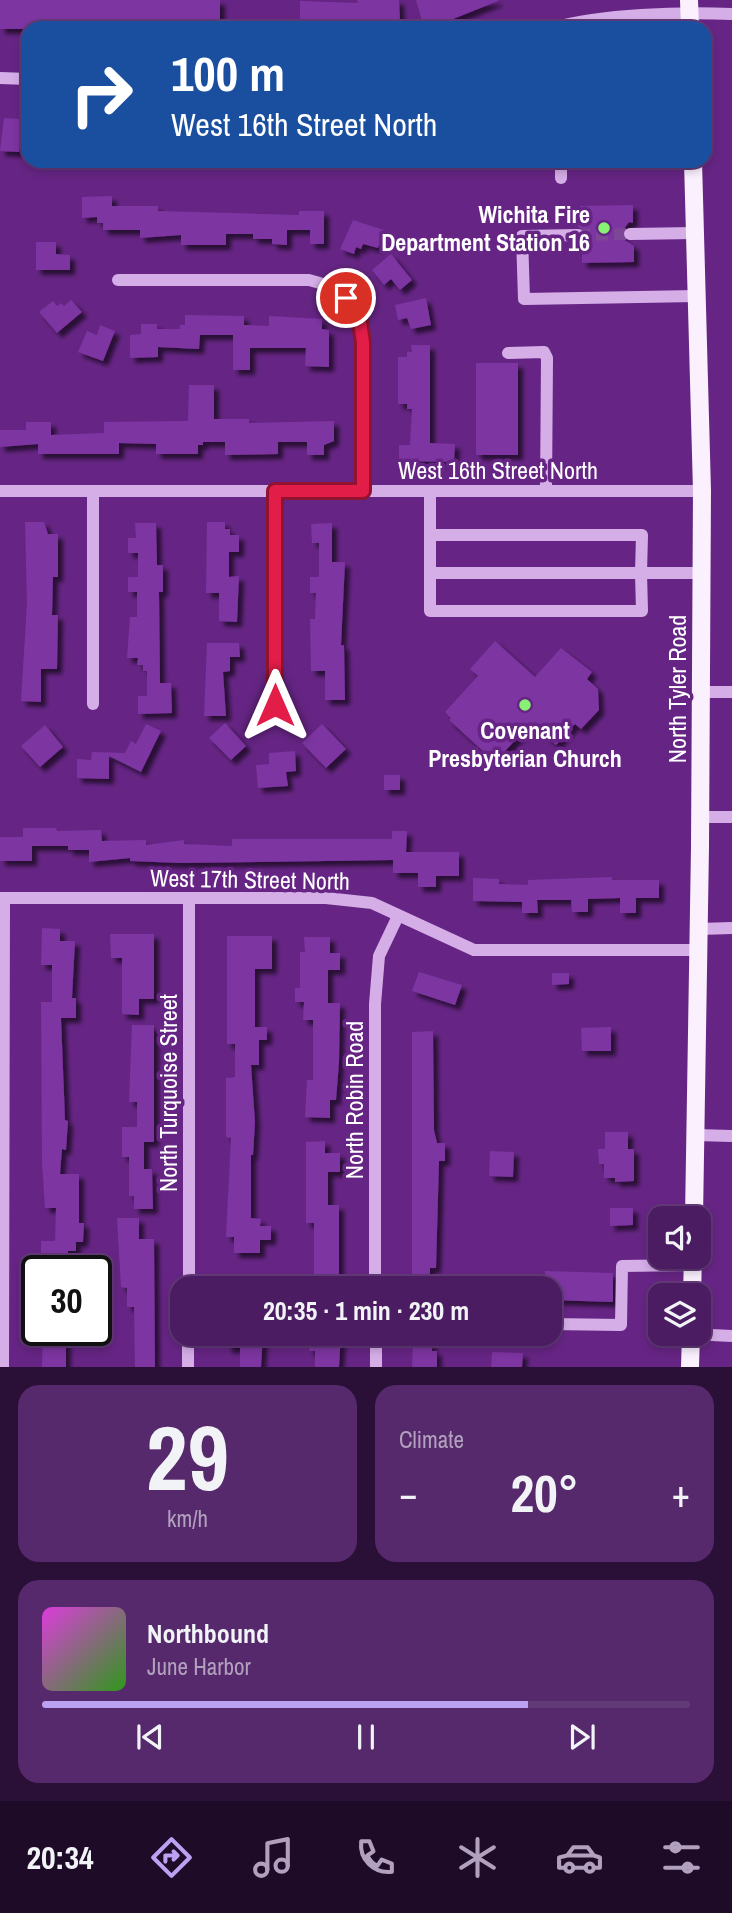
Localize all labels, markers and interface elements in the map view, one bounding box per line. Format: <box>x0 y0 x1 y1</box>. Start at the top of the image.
text: 100 m <box>171 40 285 106</box>
icon: right <box>56 49 147 140</box>
text: West 16th Street North <box>171 103 437 146</box>
place label: Wichita Fire Department Station 16 <box>381 198 590 258</box>
marker: Wichita Fire Department Station 16 <box>596 220 612 236</box>
pin <box>316 268 376 328</box>
icon: arrive <box>327 279 365 317</box>
street label: West 16th Street North <box>398 454 598 486</box>
street label: North Tyler Road <box>661 615 693 763</box>
position arrow <box>238 668 312 742</box>
marker: Covenant Presbyterian Church <box>517 697 533 713</box>
place label: Covenant Presbyterian Church <box>428 714 622 774</box>
street label: West 17th Street North <box>150 861 350 897</box>
street label: North Turquoise Street <box>152 993 184 1192</box>
street label: North Robin Road <box>338 1021 370 1179</box>
map controls <box>648 1206 711 1346</box>
button: sound <box>648 1206 711 1269</box>
speed limit sign: 30 <box>21 1255 112 1346</box>
button: layers <box>648 1283 711 1346</box>
text: 20:35 · 1 min · 230 m <box>263 1293 469 1328</box>
text: 29 <box>146 1396 229 1518</box>
text: Climate <box>399 1424 464 1455</box>
text: 20° <box>510 1458 579 1528</box>
text: − <box>399 1468 417 1519</box>
text: + <box>672 1468 690 1519</box>
text: km/h <box>167 1503 208 1534</box>
text: Northbound <box>147 1616 269 1651</box>
text: June Harbor <box>147 1651 251 1682</box>
icon: previous <box>131 1718 169 1756</box>
icon: pause <box>347 1718 385 1756</box>
icon: next <box>563 1718 601 1756</box>
icon: directions <box>147 1833 196 1882</box>
icon: music <box>249 1833 298 1882</box>
icon: phone <box>351 1833 400 1882</box>
icon: climate <box>453 1833 502 1882</box>
icon: car <box>555 1833 604 1882</box>
icon: filters <box>657 1833 706 1882</box>
text: 20:34 <box>26 1836 94 1879</box>

